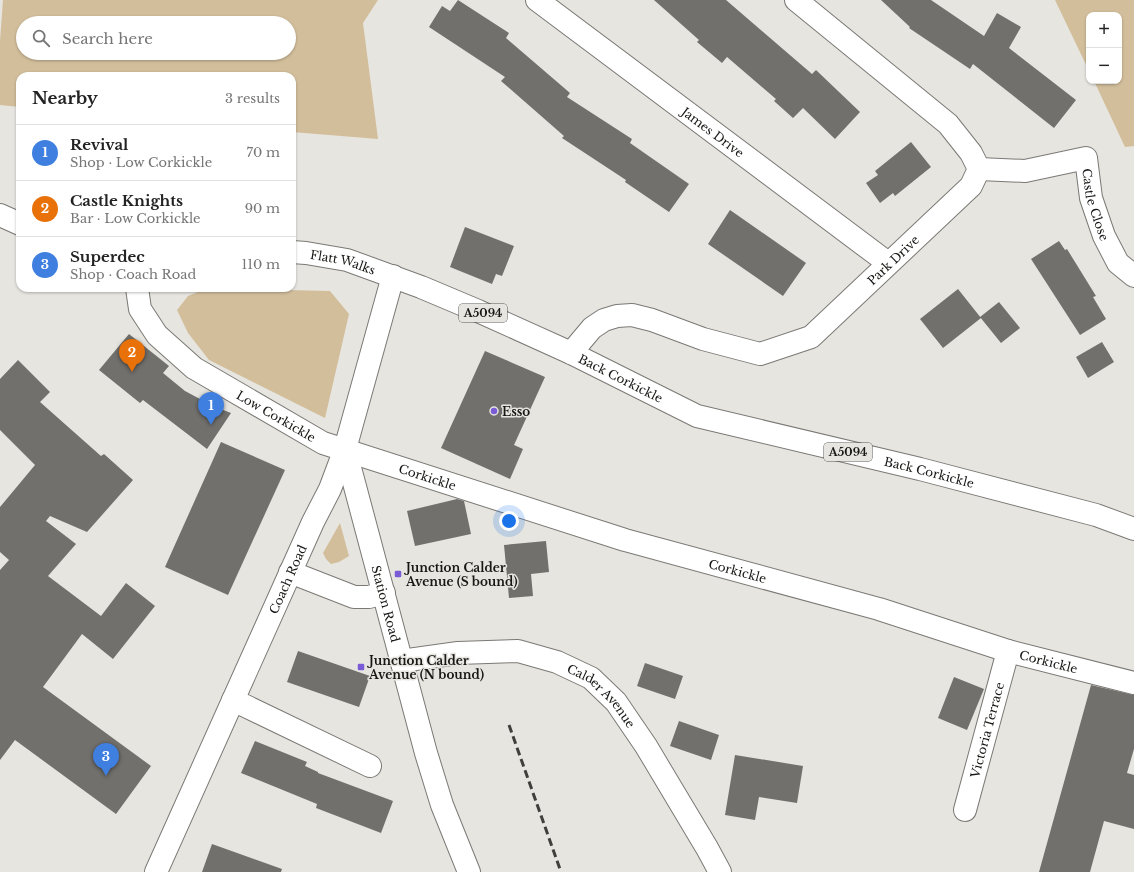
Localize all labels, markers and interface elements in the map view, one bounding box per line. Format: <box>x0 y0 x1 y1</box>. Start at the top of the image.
map controls <box>1086 12 1122 84</box>
button: + <box>1086 12 1122 48</box>
search box <box>16 16 296 60</box>
icon: search <box>30 27 52 49</box>
text: Search here <box>62 29 153 48</box>
button: − <box>1086 48 1122 84</box>
text: Nearby <box>32 88 98 109</box>
text: 3 results <box>225 90 280 107</box>
street label: James Drive <box>677 103 747 160</box>
text: Revival <box>70 135 128 154</box>
text: 1 <box>42 144 48 161</box>
text: 70 m <box>247 144 280 161</box>
text: Shop · Low Corkickle <box>70 154 212 171</box>
street label: Castle Close <box>1080 167 1113 243</box>
text: Castle Knights <box>70 191 183 210</box>
text: 2 <box>41 200 49 217</box>
text: 90 m <box>245 200 280 217</box>
text: Bar · Low Corkickle <box>70 210 201 227</box>
street label: Park Drive <box>864 232 922 288</box>
street label: Flatt Walks <box>309 246 378 277</box>
text: Superdec <box>70 247 145 266</box>
text: 3 <box>41 256 49 273</box>
text: 110 m <box>241 256 280 273</box>
text: Shop · Coach Road <box>70 266 196 283</box>
road number: A5094 <box>459 304 507 322</box>
pin: 2 <box>119 339 145 372</box>
street label: Back Corkickle <box>576 351 666 405</box>
street label: Low Corkickle <box>234 387 319 445</box>
pin: 1 <box>198 392 224 425</box>
place label: Esso <box>502 404 530 419</box>
marker: Esso <box>489 406 499 416</box>
road number: A5094 <box>824 443 872 461</box>
street label: Back Corkickle <box>883 453 976 490</box>
street label: Corkickle <box>397 460 458 493</box>
your location <box>499 511 519 531</box>
street label: Coach Road <box>265 542 309 616</box>
street label: Corkickle <box>707 556 768 586</box>
place label: Junction Calder Avenue (S bound) <box>403 560 518 589</box>
street label: Station Road <box>369 563 404 644</box>
marker: Junction Calder Avenue (S bound) <box>393 569 403 579</box>
street label: Corkickle <box>1018 647 1079 676</box>
place label: Junction Calder Avenue (N bound) <box>366 653 484 682</box>
street label: Calder Avenue <box>565 660 639 731</box>
marker: Junction Calder Avenue (N bound) <box>356 662 366 672</box>
street label: Victoria Terrace <box>966 680 1007 780</box>
pin: 3 <box>93 743 119 776</box>

